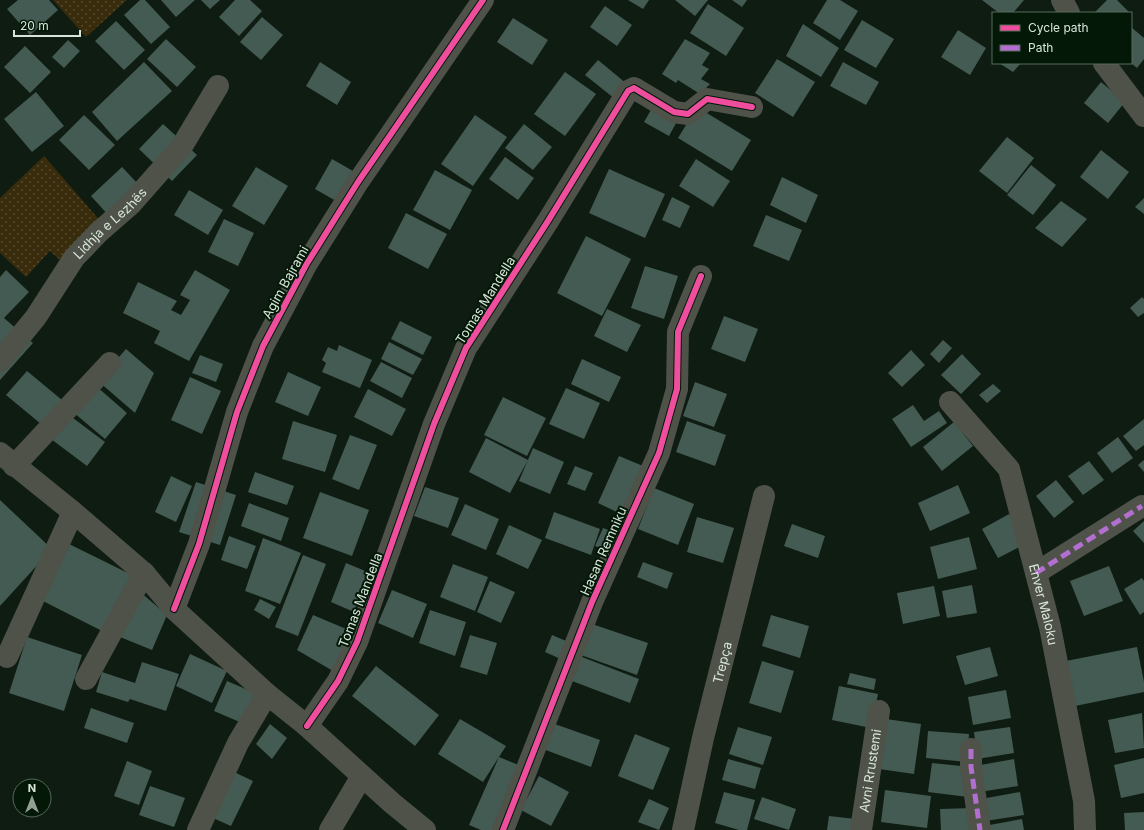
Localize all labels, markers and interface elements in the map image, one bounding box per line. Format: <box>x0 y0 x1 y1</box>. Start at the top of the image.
scale bar <box>14 12 80 38</box>
legend <box>992 12 1132 64</box>
text: 20 m <box>20 18 49 33</box>
text: Cycle path <box>1028 20 1089 35</box>
text: Path <box>1028 40 1053 55</box>
street label: Lidhja e Lezhës <box>70 184 150 262</box>
street label: Agim Bajrami <box>258 243 312 321</box>
street label: Tomas Mandella <box>452 253 518 347</box>
street label: Hasan Remniku <box>576 504 630 598</box>
street label: Tomas Mandella <box>335 550 385 650</box>
street label: Enver Maloku <box>1026 562 1061 646</box>
street label: Trepça <box>709 640 735 685</box>
street label: Avni Rrustemi <box>856 728 884 813</box>
north arrow <box>12 778 52 818</box>
text: N <box>28 781 36 795</box>

